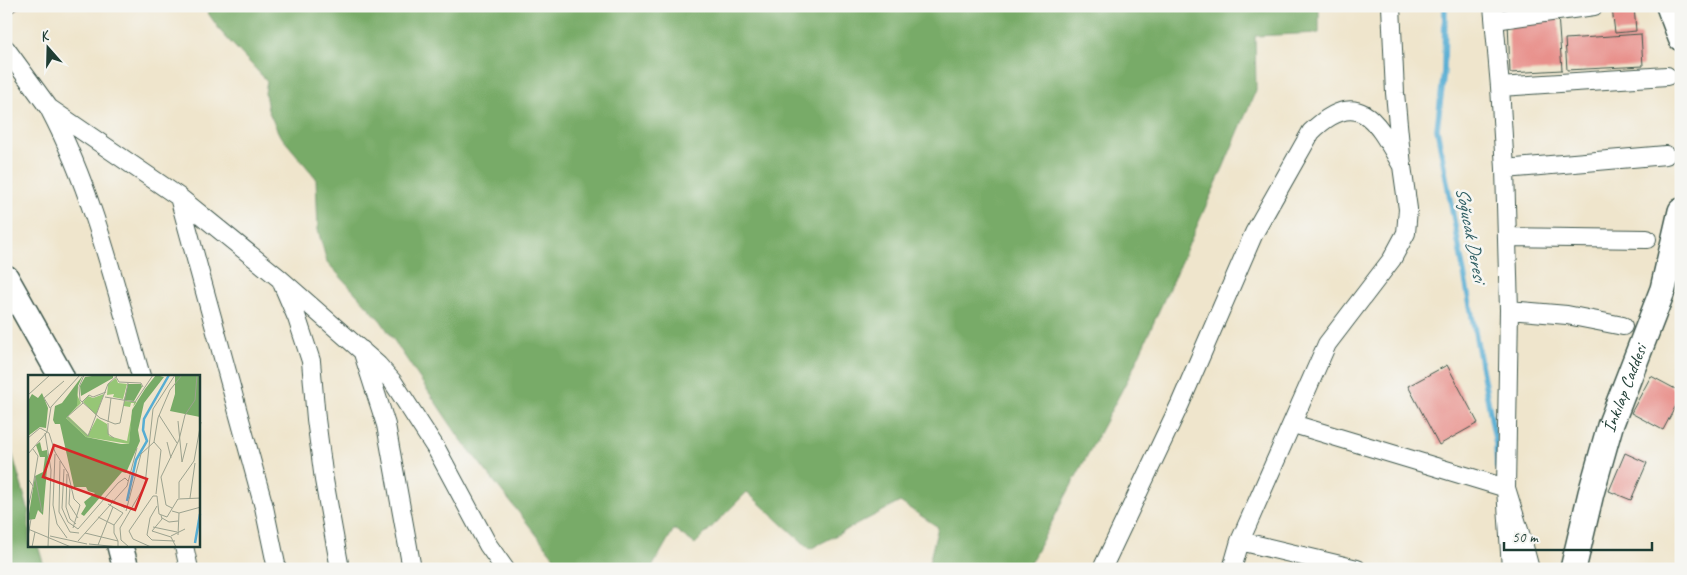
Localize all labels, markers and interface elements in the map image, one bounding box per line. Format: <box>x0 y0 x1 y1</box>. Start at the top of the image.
north arrow <box>22 22 72 72</box>
text: K <box>37 26 53 45</box>
water label: Soğucak Deresi <box>1450 185 1493 288</box>
street label: İnkılap Caddesi <box>1598 339 1652 435</box>
inset map <box>28 375 200 548</box>
scale bar <box>1504 520 1652 552</box>
text: 50 m <box>1512 528 1539 547</box>

